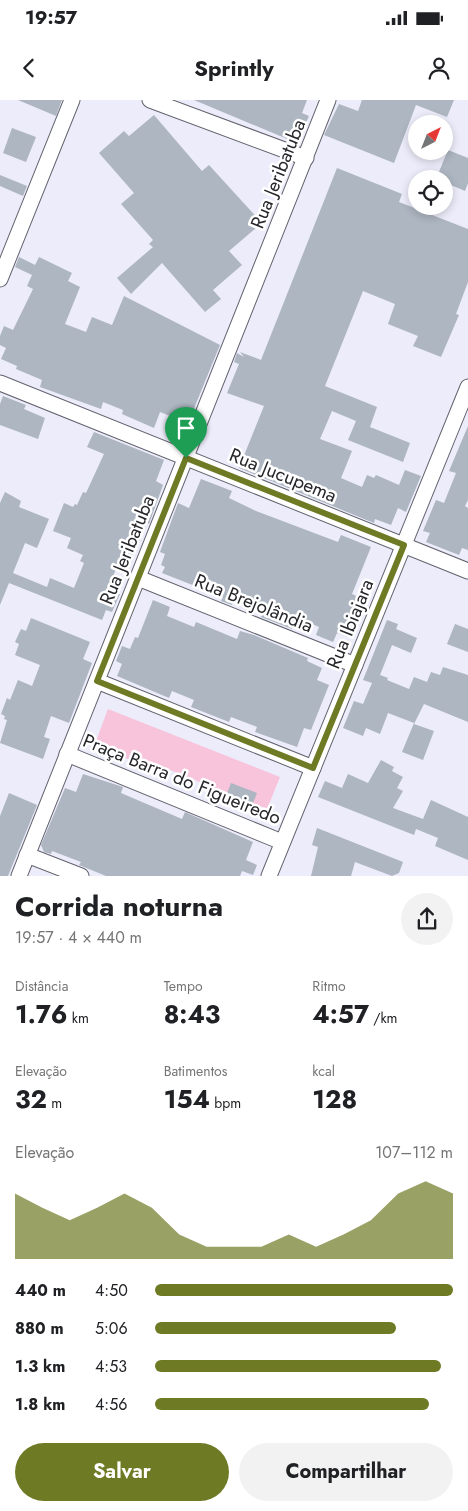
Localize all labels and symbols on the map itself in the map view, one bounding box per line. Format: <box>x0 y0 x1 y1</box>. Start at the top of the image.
street label: Rua Jeribatuba <box>244 115 312 233</box>
north arrow <box>408 115 452 160</box>
pin <box>165 407 207 458</box>
street label: Rua Jucupema <box>225 441 341 509</box>
street label: Rua Jeribatuba <box>93 491 161 609</box>
street label: Rua Brejolândia <box>191 567 317 639</box>
street label: Rua Ibiajara <box>320 575 380 673</box>
street label: Praça Barra do Figueiredo <box>79 727 285 831</box>

